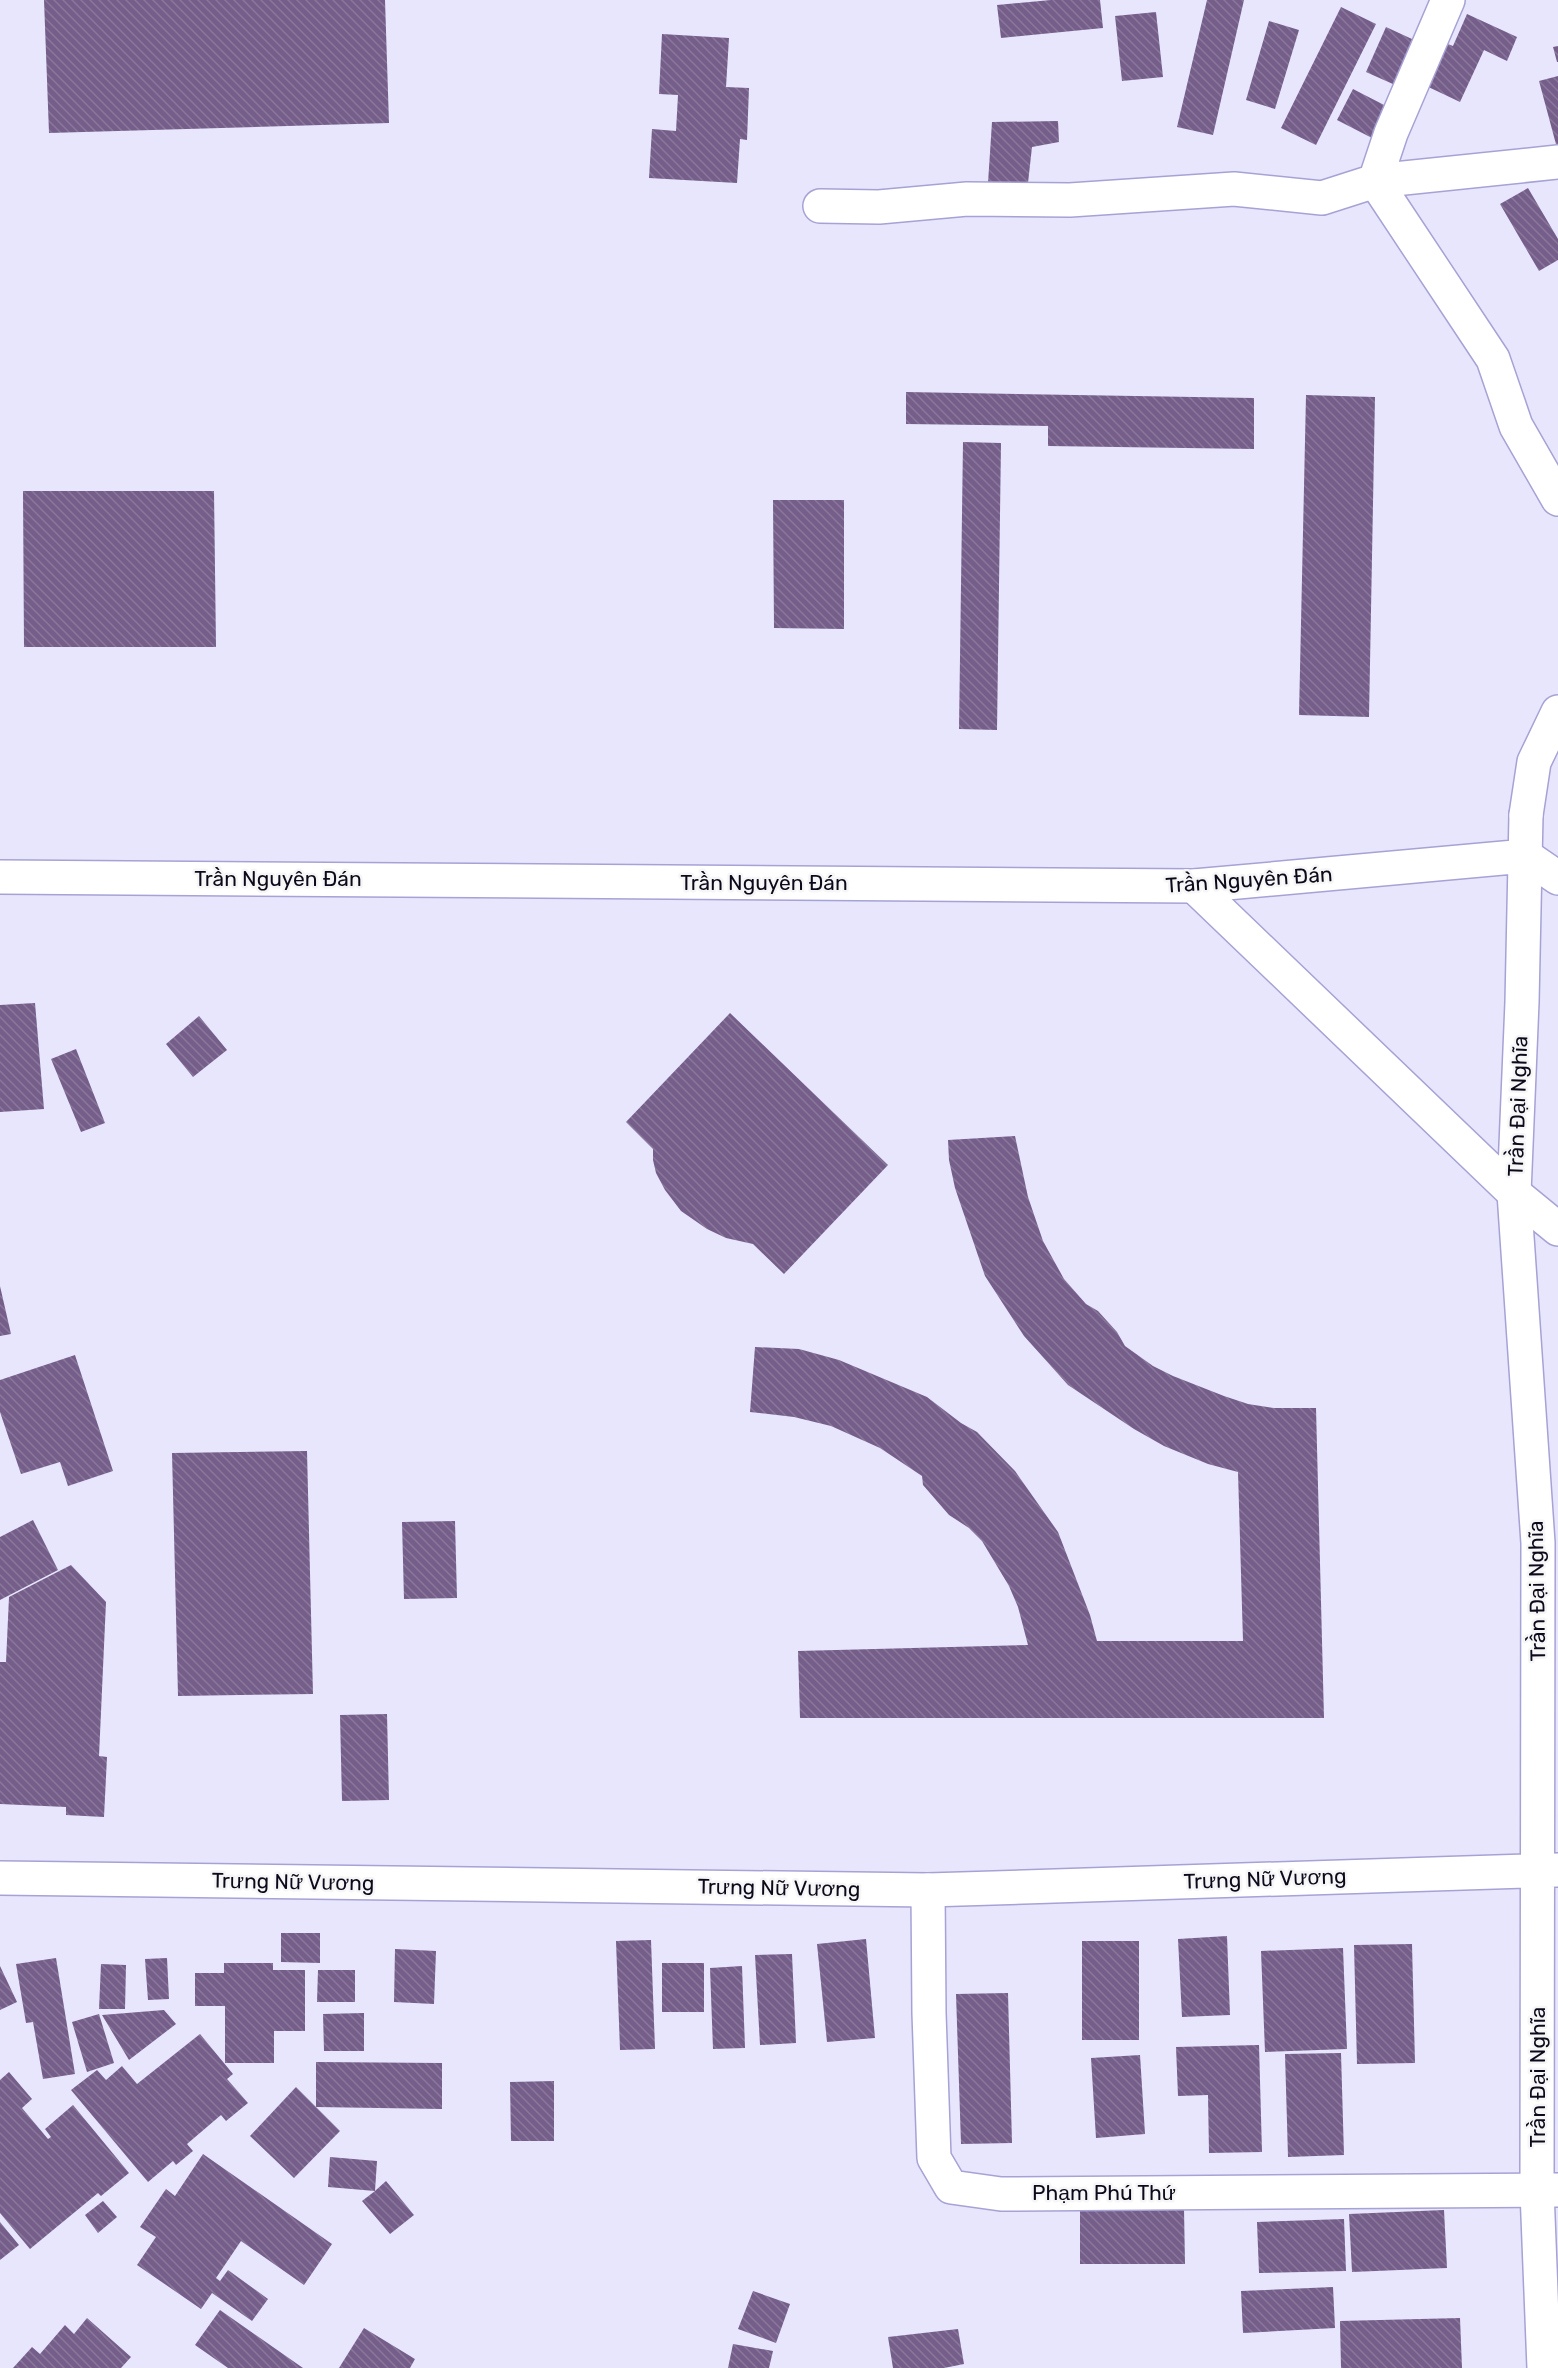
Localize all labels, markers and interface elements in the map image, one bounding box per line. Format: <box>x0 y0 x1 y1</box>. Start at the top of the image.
street label: Trần Nguyên Đán <box>1165 861 1333 898</box>
street label: Trần Nguyên Đán <box>194 866 362 891</box>
street label: Trần Nguyên Đán <box>680 870 848 895</box>
street label: Trần Đại Nghĩa <box>1503 1035 1532 1177</box>
street label: Trần Đại Nghĩa <box>1523 1520 1550 1662</box>
street label: Trưng Nữ Vương <box>1183 1863 1347 1894</box>
street label: Trưng Nữ Vương <box>211 1868 375 1895</box>
street label: Trưng Nữ Vương <box>697 1874 861 1901</box>
street label: Trần Đại Nghĩa <box>1525 2007 1550 2147</box>
street label: Phạm Phú Thứ <box>1032 2180 1176 2205</box>

